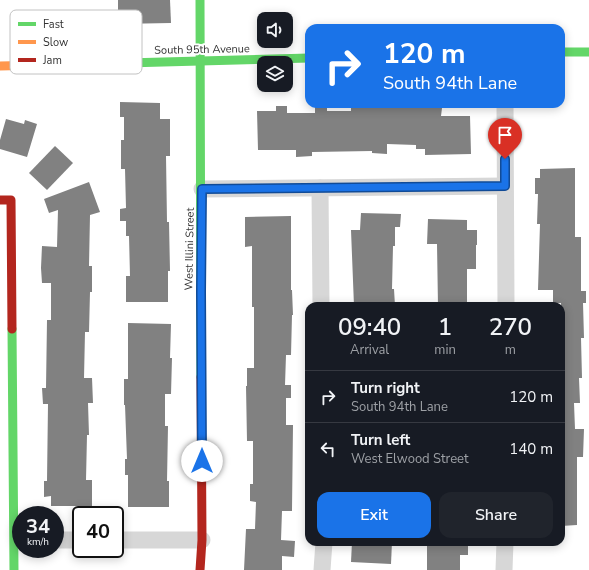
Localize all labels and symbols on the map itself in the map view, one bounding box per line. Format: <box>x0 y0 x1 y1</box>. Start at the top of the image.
legend <box>10 10 142 74</box>
text: Fast <box>43 17 64 32</box>
text: Slow <box>43 35 68 50</box>
street label: South 95th Avenue <box>154 41 250 58</box>
text: Jam <box>42 53 62 68</box>
pin <box>488 118 522 159</box>
street label: West Illini Street <box>181 207 198 291</box>
position arrow <box>181 440 223 482</box>
speed limit sign: 40 <box>72 506 124 558</box>

